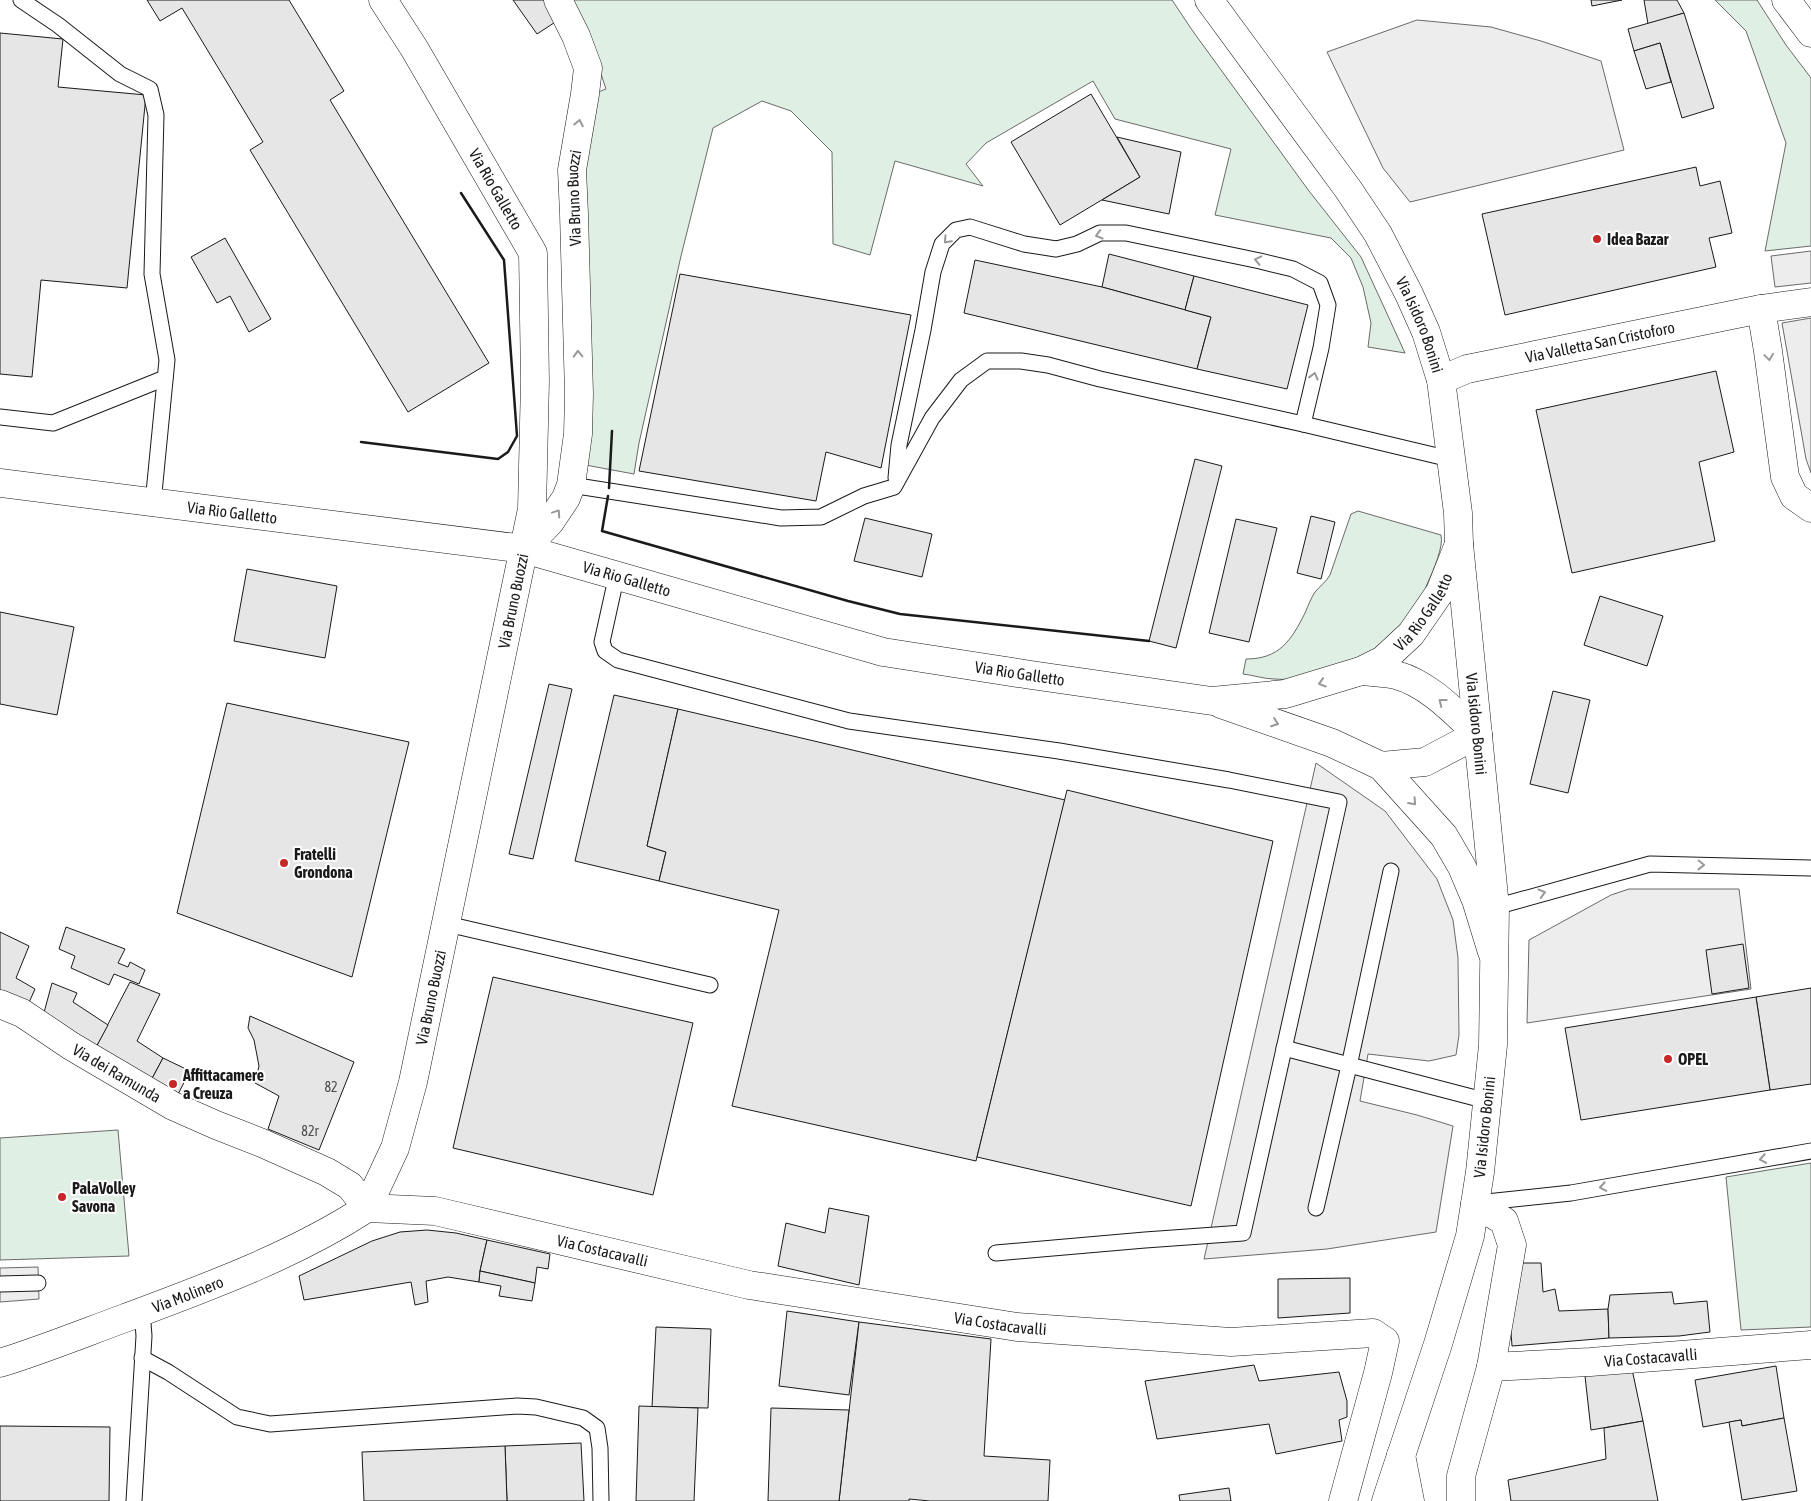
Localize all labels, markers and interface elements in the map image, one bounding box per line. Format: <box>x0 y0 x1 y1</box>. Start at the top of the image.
one-way arrow <box>573 118 584 127</box>
street label: Via Rio Galletto <box>466 145 526 233</box>
street label: Via Bruno Buozzi <box>563 148 584 246</box>
one-way arrow <box>1095 230 1104 240</box>
place label: Idea Bazar <box>1607 230 1669 248</box>
marker: Idea Bazar <box>1591 233 1603 245</box>
one-way arrow <box>944 234 953 243</box>
one-way arrow <box>1254 256 1263 266</box>
street label: Via Isidoro Bonini <box>1393 274 1447 375</box>
street label: Via Valletta San Cristoforo <box>1524 318 1676 366</box>
one-way arrow <box>573 350 583 358</box>
one-way arrow <box>1763 353 1774 361</box>
one-way arrow <box>1308 372 1319 381</box>
street label: Via Rio Galletto <box>186 498 278 527</box>
one-way arrow <box>551 509 560 518</box>
street label: Via Bruno Buozzi <box>494 552 532 650</box>
street label: Via Rio Galletto <box>581 557 673 600</box>
street label: Via Rio Galletto <box>1390 571 1456 654</box>
street label: Via Rio Galletto <box>974 657 1066 689</box>
street label: Via Isidoro Bonini <box>1463 672 1491 776</box>
one-way arrow <box>1318 677 1327 687</box>
one-way arrow <box>1439 699 1448 707</box>
one-way arrow <box>1270 717 1279 727</box>
one-way arrow <box>1407 796 1416 805</box>
place label: Fratelli Grondona <box>294 845 353 881</box>
marker: Fratelli Grondona <box>278 857 290 869</box>
one-way arrow <box>1697 860 1705 870</box>
one-way arrow <box>1537 889 1546 899</box>
street label: Via Bruno Buozzi <box>412 948 449 1047</box>
street label: Via dei Ramunda <box>69 1040 164 1106</box>
place label: OPEL <box>1678 1050 1709 1068</box>
marker: OPEL <box>1662 1053 1674 1065</box>
place label: Affittacamere a Creuza <box>182 1066 264 1102</box>
street label: Via Isidoro Bonini <box>1470 1075 1498 1179</box>
marker: Affittacamere a Creuza <box>167 1078 179 1090</box>
house number: 82 <box>324 1079 338 1095</box>
house number: 82r <box>301 1123 320 1139</box>
one-way arrow <box>1759 1154 1767 1164</box>
place label: PalaVolley Savona <box>72 1179 136 1215</box>
one-way arrow <box>1599 1182 1607 1192</box>
marker: PalaVolley Savona <box>56 1191 68 1203</box>
street label: Via Costacavalli <box>555 1231 650 1270</box>
street label: Via Molinero <box>150 1272 226 1316</box>
street label: Via Costacavalli <box>953 1308 1047 1338</box>
street label: Via Costacavalli <box>1604 1345 1698 1370</box>

